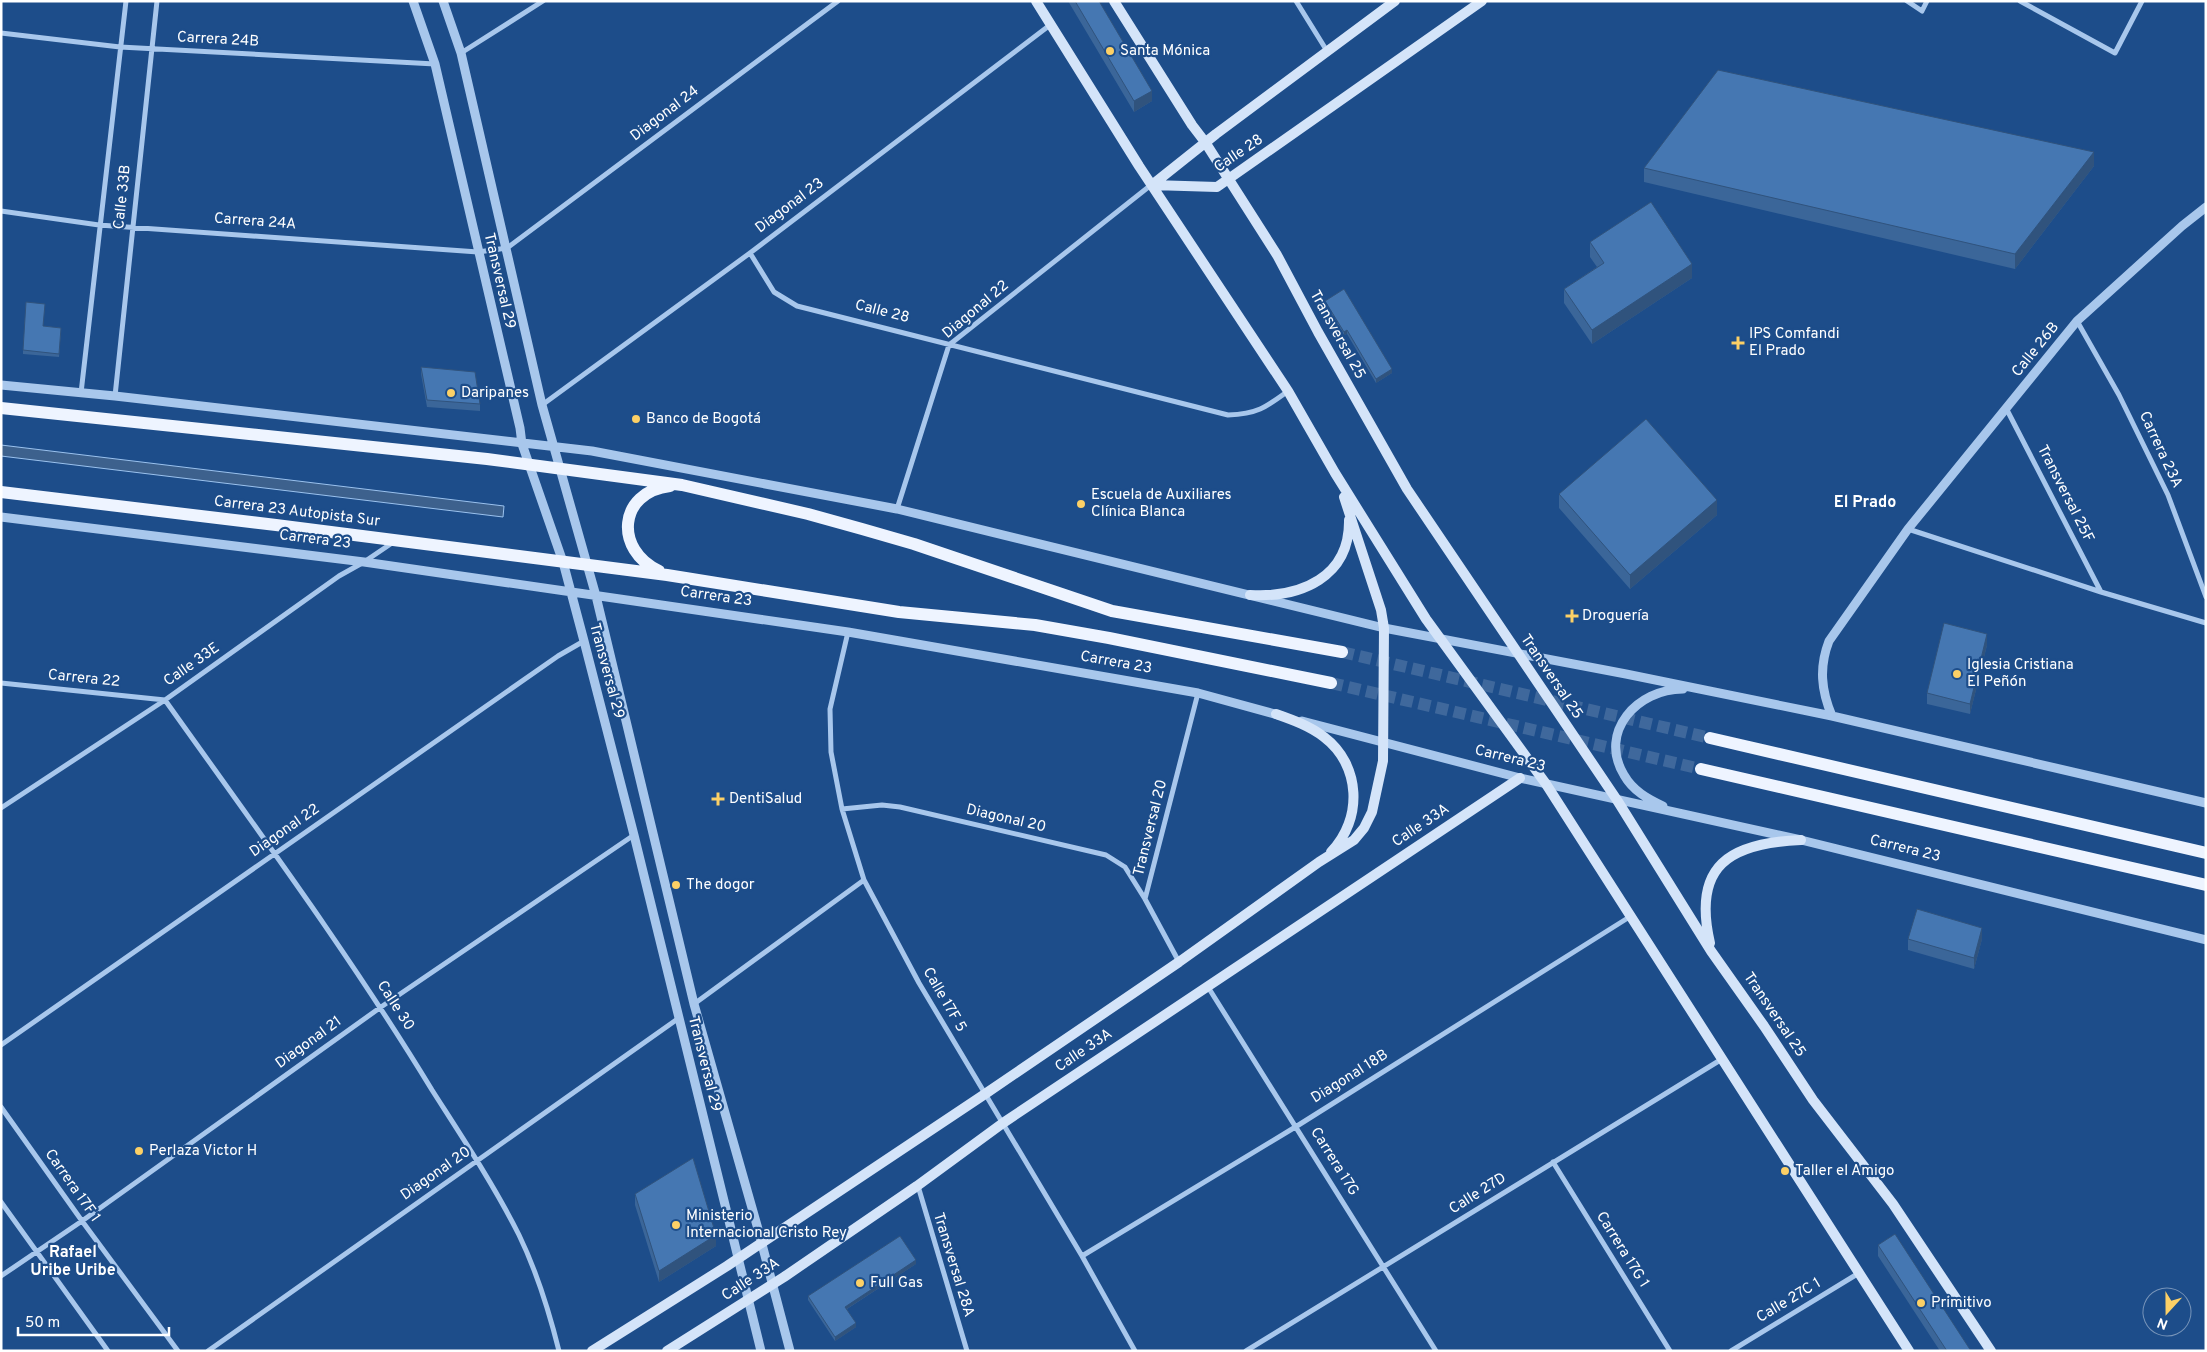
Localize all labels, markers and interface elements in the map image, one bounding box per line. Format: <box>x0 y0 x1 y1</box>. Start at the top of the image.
street label: Carrera 24B <box>176 28 260 52</box>
place label: Santa Mónica <box>1120 42 1210 61</box>
marker: Santa Mónica <box>1104 45 1116 57</box>
street label: Diagonal 24 <box>627 82 703 146</box>
street label: Calle 28 <box>1211 131 1267 177</box>
street label: Calle 33B <box>110 164 136 230</box>
street label: Diagonal 23 <box>752 174 828 238</box>
street label: Carrera 24A <box>213 210 297 234</box>
street label: Transversal 29 <box>479 231 519 331</box>
street label: Diagonal 22 <box>939 277 1013 343</box>
street label: Transversal 25 <box>1305 287 1369 383</box>
street label: Calle 28 <box>853 296 911 328</box>
street label: Calle 26B <box>2008 319 2064 381</box>
place label: IPS Comfandi El Prado <box>1749 325 1840 361</box>
marker: IPS Comfandi El Prado <box>1731 336 1745 350</box>
place label: Daripanes <box>461 384 529 403</box>
marker: Daripanes <box>445 387 457 399</box>
street label: Carrera 23A <box>2134 409 2186 491</box>
place label: Banco de Bogotá <box>646 410 761 429</box>
marker: Banco de Bogotá <box>630 413 642 425</box>
street label: Transversal 25F <box>2032 442 2098 546</box>
place label: Escuela de Auxiliares Clínica Blanca <box>1091 486 1232 522</box>
street label: Carrera 23 Autopista Sur <box>213 492 381 532</box>
district label: El Prado <box>1834 493 1896 513</box>
marker: Escuela de Auxiliares Clínica Blanca <box>1075 498 1087 510</box>
street label: Carrera 23 <box>278 526 352 554</box>
street label: Carrera 23 <box>679 583 753 611</box>
place label: Droguería <box>1582 607 1649 626</box>
marker: Droguería <box>1566 610 1578 622</box>
street label: Transversal 29 <box>584 621 628 721</box>
street label: Transversal 25 <box>1516 631 1586 723</box>
street label: Calle 33E <box>160 639 224 691</box>
street label: Carrera 23 <box>1079 647 1153 679</box>
place label: Iglesia Cristiana El Peñón <box>1967 656 2074 692</box>
street label: Carrera 22 <box>47 666 121 692</box>
marker: Iglesia Cristiana El Peñón <box>1951 668 1963 680</box>
street label: Carrera 23 <box>1473 741 1547 777</box>
street label: Transversal 20 <box>1130 778 1172 878</box>
place label: DentiSalud <box>729 790 802 809</box>
marker: DentiSalud <box>711 792 725 806</box>
street label: Diagonal 22 <box>246 800 324 862</box>
street label: Calle 33A <box>1389 800 1453 852</box>
street label: Diagonal 20 <box>964 801 1048 837</box>
street label: Carrera 23 <box>1868 831 1942 867</box>
place label: The dogor <box>686 876 755 895</box>
marker: The dogor <box>670 879 682 891</box>
street label: Calle 17F 5 <box>918 964 970 1036</box>
street label: Transversal 25 <box>1739 969 1809 1061</box>
street label: Calle 30 <box>372 978 418 1034</box>
street label: Diagonal 21 <box>272 1013 346 1073</box>
street label: Transversal 29 <box>683 1014 725 1114</box>
street label: Calle 33A <box>1052 1025 1116 1077</box>
street label: Diagonal 18B <box>1308 1046 1392 1108</box>
street label: Carrera 17G <box>1305 1124 1363 1200</box>
place label: Perlaza Victor H <box>149 1142 257 1161</box>
street label: Diagonal 20 <box>397 1143 475 1205</box>
marker: Perlaza Victor H <box>133 1145 145 1157</box>
street label: Carrera 17F 1 <box>40 1146 104 1226</box>
place label: Taller el Amigo <box>1795 1162 1894 1181</box>
marker: Taller el Amigo <box>1779 1165 1791 1177</box>
street label: Calle 27D <box>1446 1169 1510 1219</box>
place label: Ministerio Internacional Cristo Rey <box>686 1207 847 1243</box>
street label: Carrera 17G 1 <box>1591 1208 1653 1292</box>
street label: Transversal 28A <box>928 1210 978 1320</box>
marker: Ministerio Internacional Cristo Rey <box>670 1219 682 1231</box>
district label: Rafael Uribe Uribe <box>30 1243 116 1281</box>
street label: Calle 33A <box>719 1254 783 1306</box>
place label: Full Gas <box>870 1274 923 1293</box>
street label: Calle 27C 1 <box>1753 1274 1825 1328</box>
marker: Full Gas <box>854 1277 866 1289</box>
north arrow <box>2142 1287 2192 1337</box>
place label: Primitivo <box>1931 1294 1992 1313</box>
marker: Primitivo <box>1915 1297 1927 1309</box>
scale bar <box>18 1304 169 1336</box>
text: N <box>2155 1313 2171 1332</box>
text: 50 m <box>25 1314 60 1333</box>

